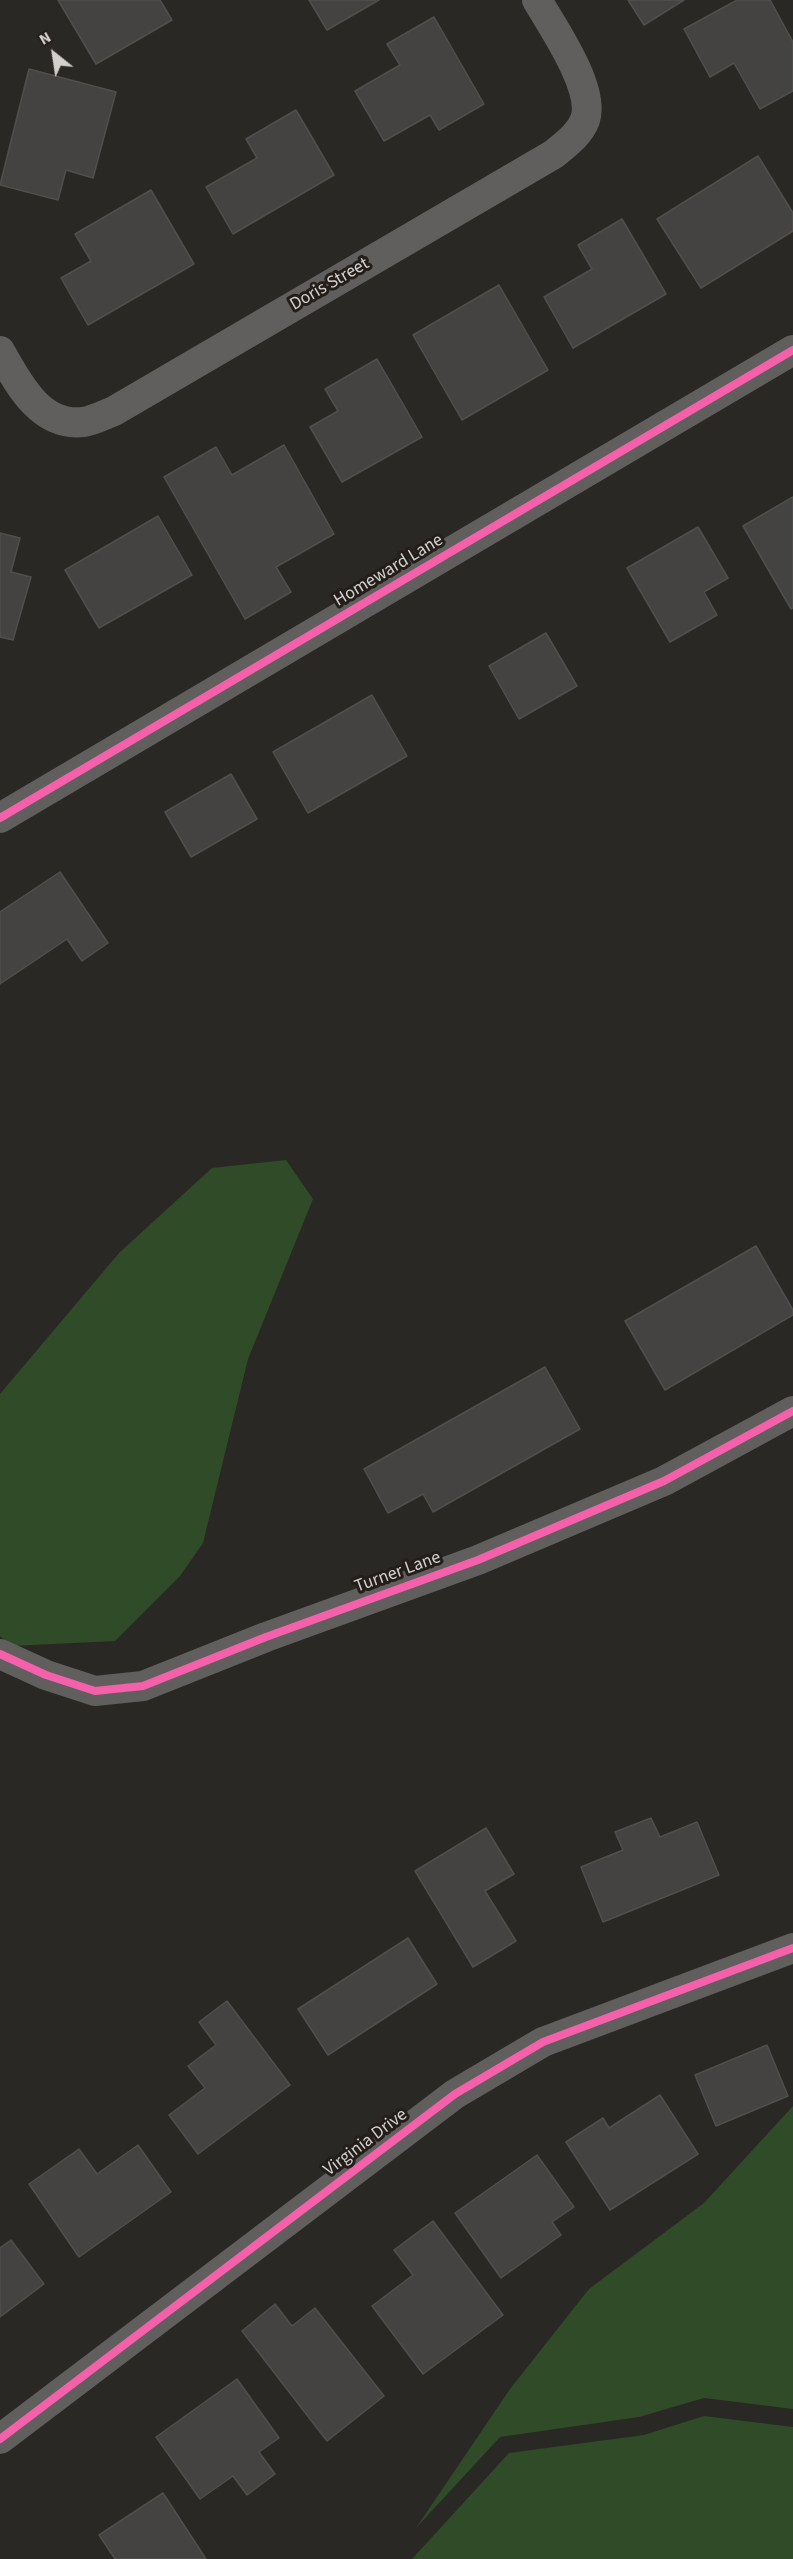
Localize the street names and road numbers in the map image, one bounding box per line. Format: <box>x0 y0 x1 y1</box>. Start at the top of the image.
street label: Doris Street <box>287 254 373 316</box>
street label: Homeward Lane <box>330 530 448 612</box>
street label: Turner Lane <box>352 1547 444 1599</box>
street label: Virginia Drive <box>320 2105 412 2181</box>

